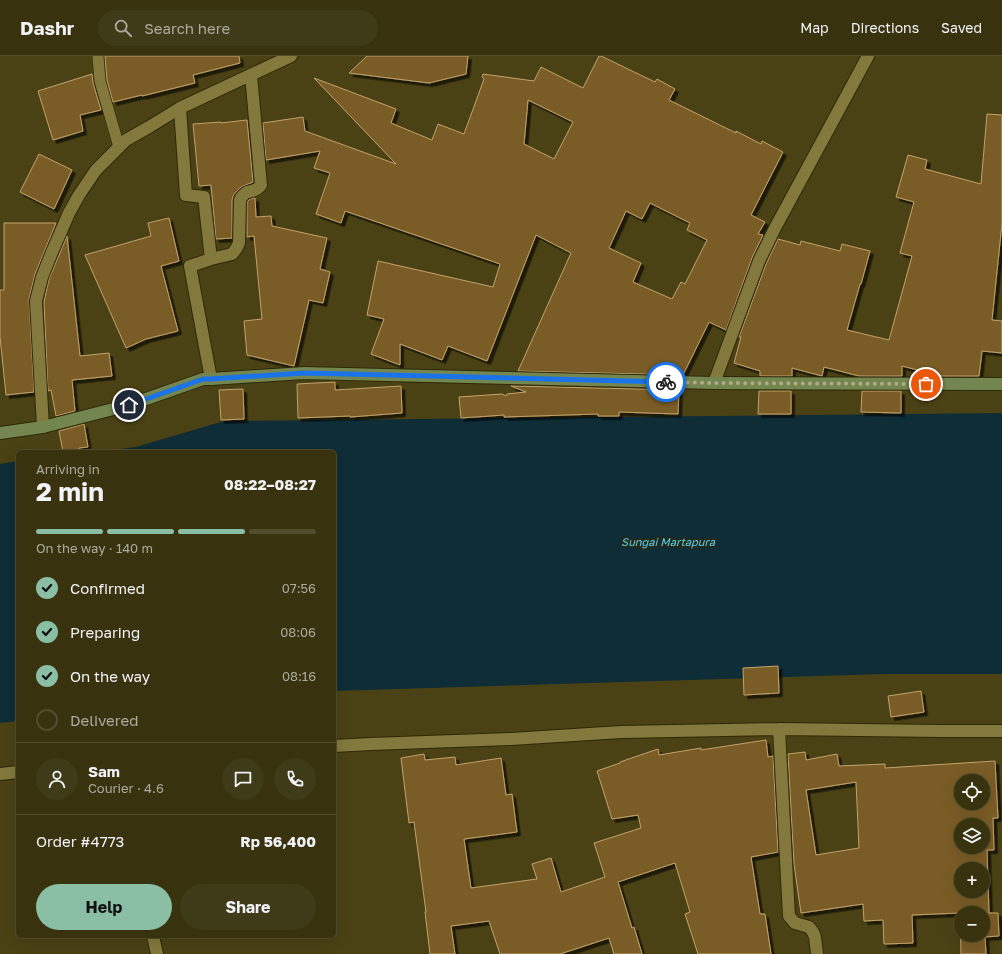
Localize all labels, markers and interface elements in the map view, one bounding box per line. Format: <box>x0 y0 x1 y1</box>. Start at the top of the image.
search box <box>98 10 378 46</box>
text: Dashr <box>20 16 74 39</box>
icon: search <box>112 17 134 39</box>
text: Search here <box>144 19 230 37</box>
text: Map <box>800 19 829 36</box>
text: Directions <box>851 19 919 36</box>
text: Saved <box>941 19 982 36</box>
courier <box>646 362 686 402</box>
pin <box>909 367 943 401</box>
icon: bike <box>655 371 677 393</box>
icon: bag <box>915 373 937 395</box>
pin <box>112 388 146 422</box>
icon: home <box>118 394 140 416</box>
text: Arriving in <box>36 461 100 477</box>
text: 08:22–08:27 <box>224 475 316 493</box>
text: 2 min <box>36 476 104 507</box>
water label: Sungai Martapura <box>621 535 716 549</box>
text: On the way · 140 m <box>36 540 153 556</box>
icon: check <box>36 577 58 599</box>
text: Confirmed <box>70 579 145 597</box>
text: 07:56 <box>282 580 316 596</box>
icon: check <box>36 621 58 643</box>
text: Preparing <box>70 623 140 641</box>
text: 08:06 <box>280 624 316 640</box>
icon: check <box>36 665 58 687</box>
text: On the way <box>70 667 150 685</box>
text: 08:16 <box>282 668 316 684</box>
text: Delivered <box>70 711 138 729</box>
button: person <box>36 758 78 800</box>
button: chat <box>222 758 264 800</box>
button: phone <box>274 758 316 800</box>
text: Sam <box>88 762 120 780</box>
map controls <box>954 774 990 942</box>
button: locate <box>954 774 990 810</box>
text: Courier · 4.6 <box>88 780 164 796</box>
button: layers <box>954 818 990 854</box>
text: Order #4773 <box>36 832 124 850</box>
text: Rp 56,400 <box>240 832 316 850</box>
button: + <box>954 862 990 898</box>
button: Help <box>36 884 172 930</box>
button: Share <box>180 884 316 930</box>
button: − <box>954 906 990 942</box>

